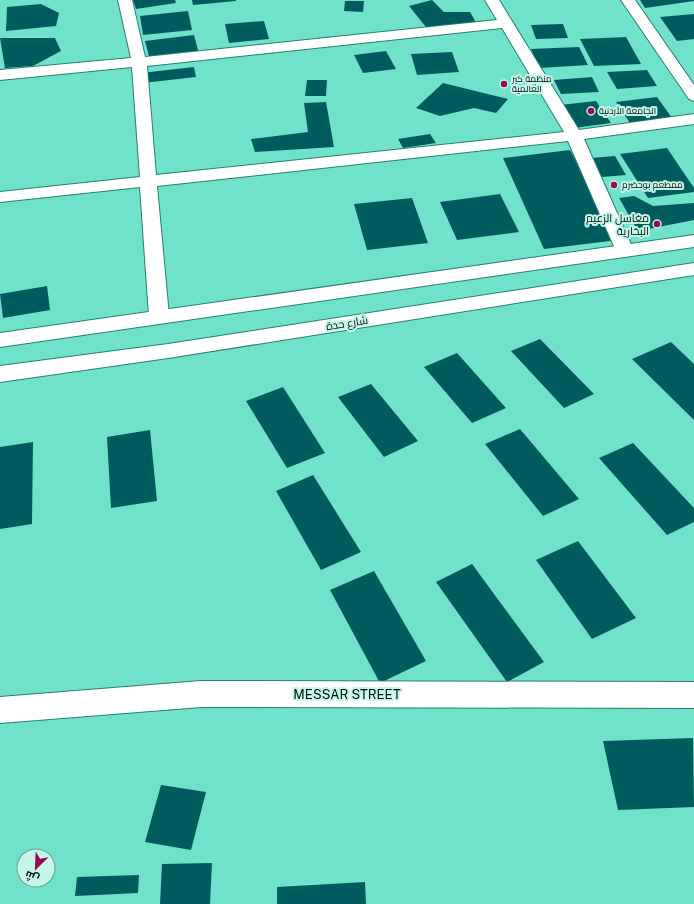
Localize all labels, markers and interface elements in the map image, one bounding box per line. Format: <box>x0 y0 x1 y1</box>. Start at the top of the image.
place label: منظمة كير العالمية <box>511 73 552 94</box>
marker: منظمة كير العالمية <box>499 79 509 89</box>
place label: الجامعة الأردنية <box>599 105 656 116</box>
marker: الجامعة الأردنية <box>586 106 596 116</box>
place label: ممطعم بوحضرم <box>622 179 683 191</box>
marker: ممطعم بوحضرم <box>609 180 619 190</box>
place label: مغاسل الزعيم البخارية <box>586 212 649 238</box>
marker: مغاسل الزعيم البخارية <box>652 219 662 229</box>
street label: شارع حدة <box>325 314 369 334</box>
street label: MESSAR STREET <box>293 687 401 702</box>
north arrow <box>16 848 56 888</box>
text: ش <box>23 868 41 885</box>

